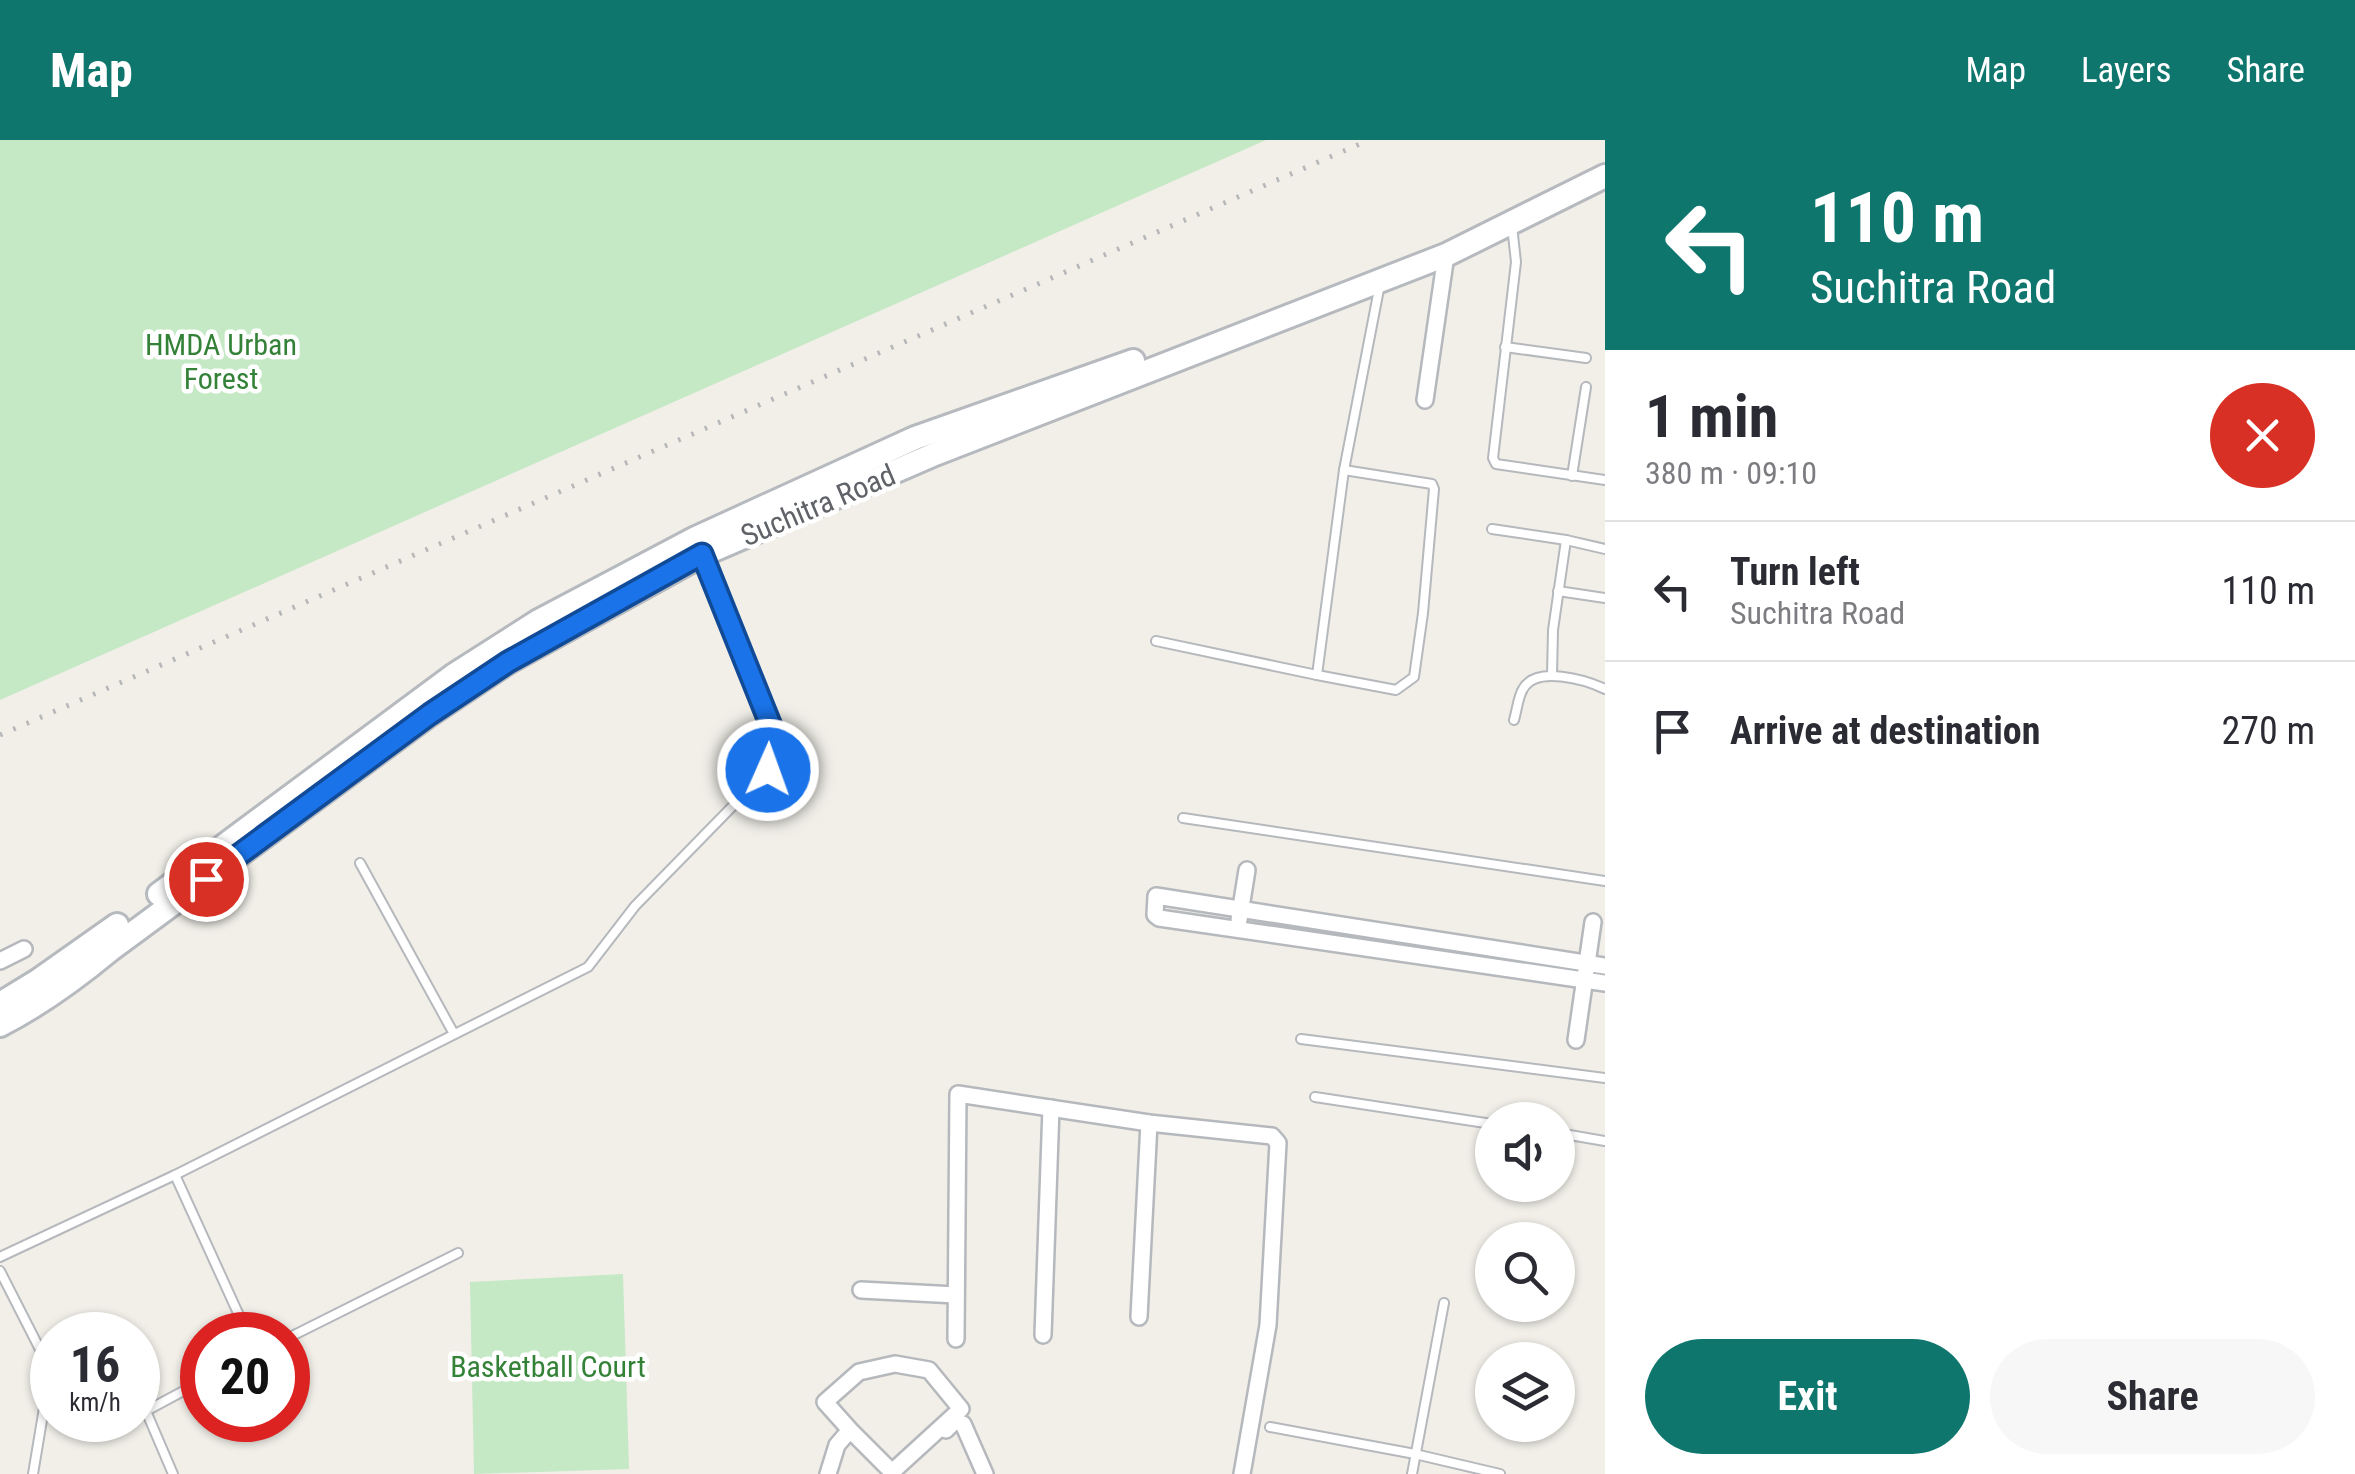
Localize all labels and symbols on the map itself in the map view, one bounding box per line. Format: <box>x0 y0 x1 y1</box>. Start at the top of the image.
park label: HMDA Urban Forest <box>145 327 297 396</box>
street label: Suchitra Road <box>736 457 900 553</box>
position arrow <box>716 718 820 822</box>
pin <box>164 837 249 922</box>
speed limit sign: 20 <box>180 1312 310 1442</box>
park label: Basketball Court <box>450 1349 646 1384</box>

